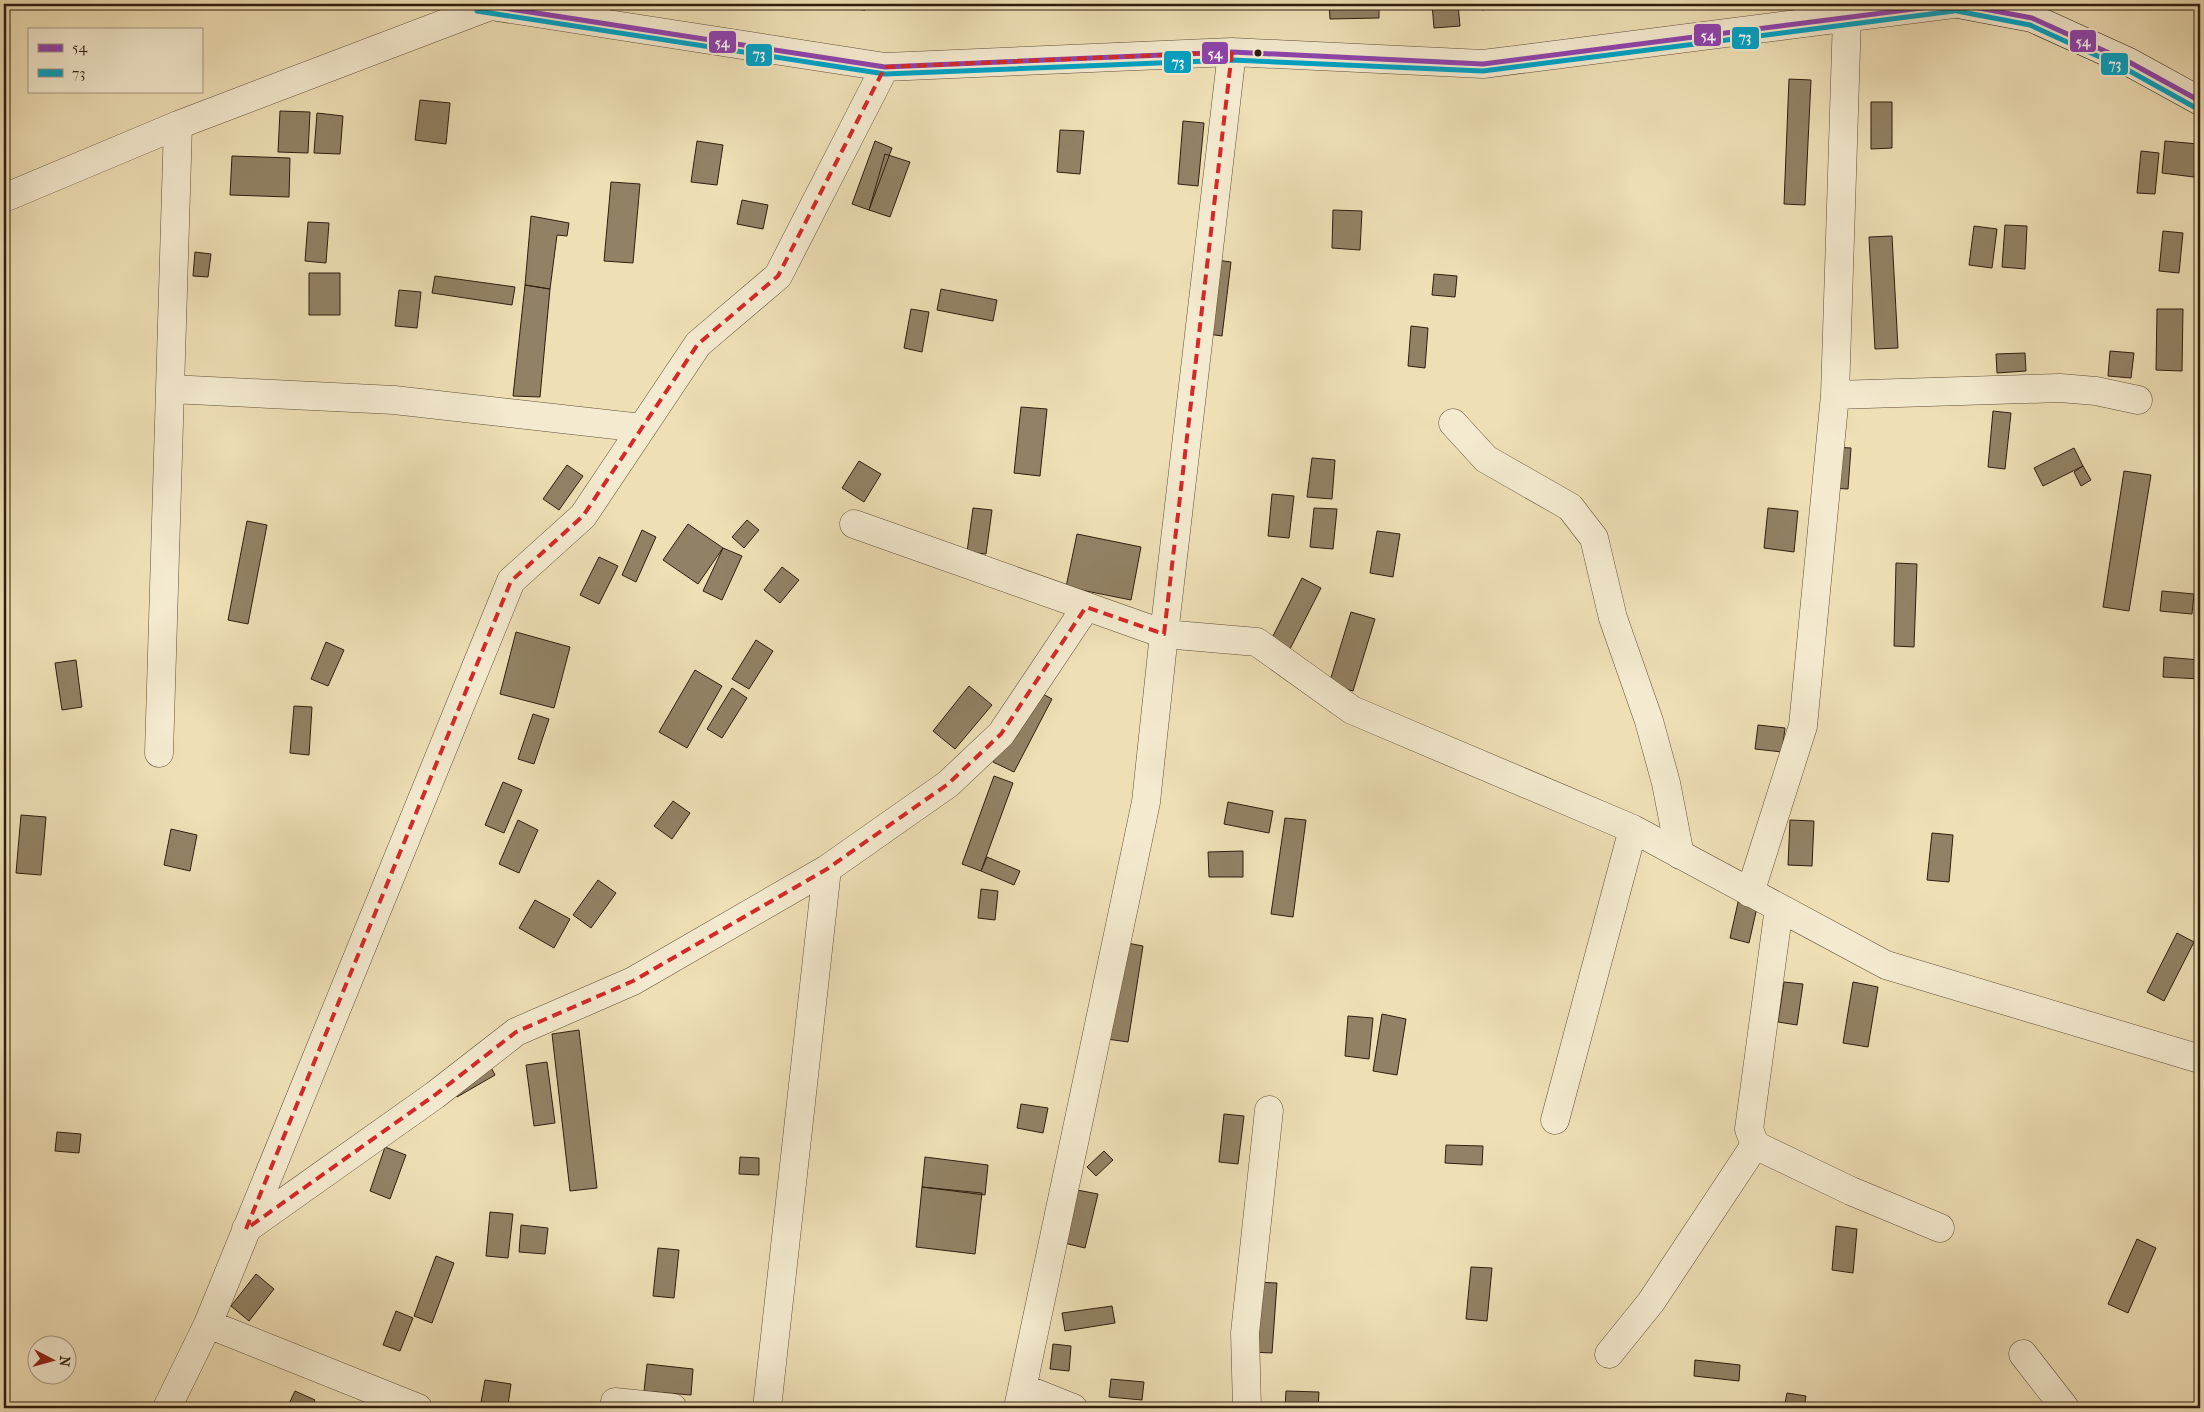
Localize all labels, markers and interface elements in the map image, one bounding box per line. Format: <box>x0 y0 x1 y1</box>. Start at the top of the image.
line badge: 54 <box>1693 23 1722 47</box>
line badge: 73 <box>1731 26 1760 50</box>
text: 54 <box>1701 27 1716 44</box>
legend <box>28 28 202 92</box>
text: 73 <box>1738 29 1752 46</box>
line badge: 54 <box>2069 29 2097 53</box>
line badge: 54 <box>708 30 737 54</box>
text: 54 <box>2076 33 2091 50</box>
text: 54 <box>715 34 730 51</box>
text: 54 <box>72 38 88 56</box>
line badge: 54 <box>1201 41 1229 65</box>
line badge: 73 <box>745 43 773 67</box>
text: 54 <box>1208 45 1223 62</box>
text: 73 <box>752 46 766 63</box>
unlabelled marker <box>1253 48 1263 58</box>
line badge: 73 <box>1163 50 1192 74</box>
line badge: 73 <box>2100 52 2129 76</box>
text: 73 <box>1171 54 1185 71</box>
text: 73 <box>2108 56 2122 73</box>
text: 73 <box>72 64 85 82</box>
north arrow <box>28 1334 78 1384</box>
text: N <box>55 1355 73 1368</box>

